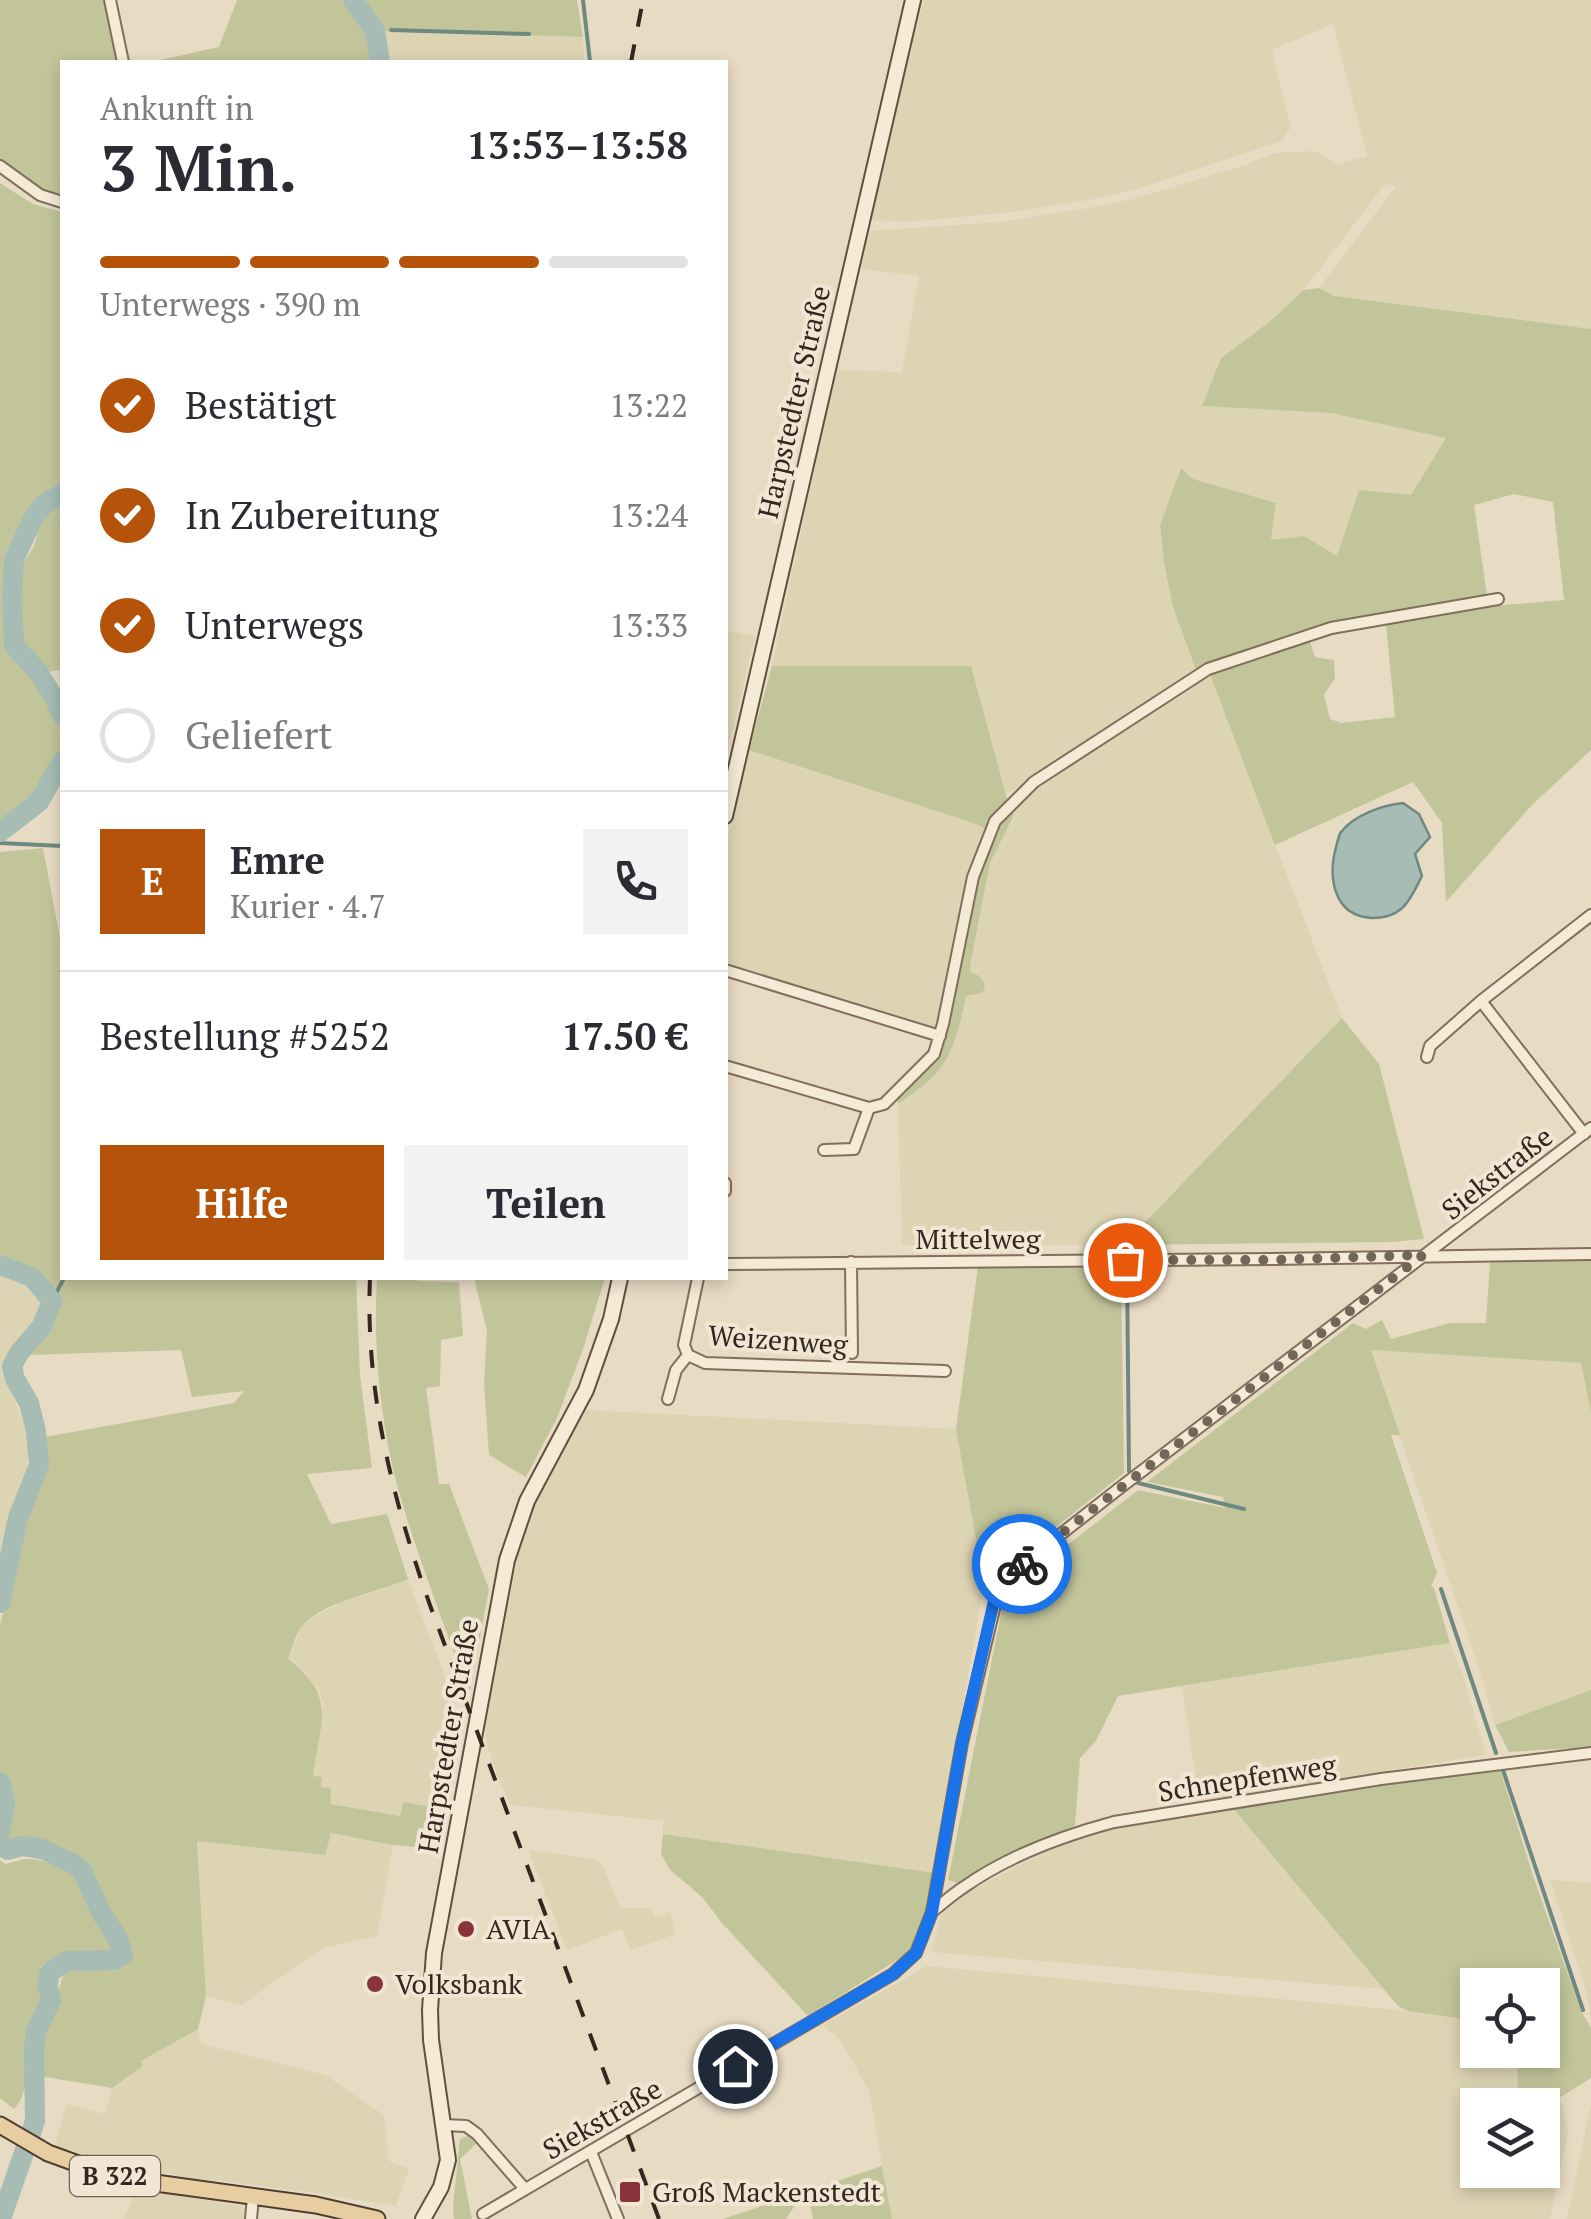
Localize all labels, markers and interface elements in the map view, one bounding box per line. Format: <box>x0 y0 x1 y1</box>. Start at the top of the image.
text: Ankunft in <box>100 87 254 129</box>
text: 13:53–13:58 <box>466 120 688 170</box>
text: 3 Min. <box>100 123 297 210</box>
street label: Harpstedter Straße <box>749 282 838 522</box>
text: Unterwegs · 390 m <box>100 283 361 325</box>
icon: check <box>100 378 155 433</box>
text: Bestätigt <box>185 380 337 430</box>
text: 13:22 <box>609 384 688 426</box>
icon: check <box>100 488 155 543</box>
text: In Zubereitung <box>185 490 439 540</box>
text: 13:24 <box>609 494 688 536</box>
icon: check <box>100 598 155 653</box>
text: Unterwegs <box>185 600 364 650</box>
text: 13:33 <box>609 604 688 646</box>
text: Geliefert <box>185 710 332 760</box>
button: phone <box>583 829 688 934</box>
text: Emre <box>230 835 325 885</box>
text: E <box>141 856 164 906</box>
text: Kurier · 4.7 <box>230 885 386 927</box>
text: Bestellung #5252 <box>100 1011 390 1061</box>
text: 17.50 € <box>561 1011 688 1061</box>
street label: Siekstraße <box>1434 1118 1560 1228</box>
button: Hilfe <box>100 1145 384 1260</box>
button: Teilen <box>404 1145 688 1260</box>
pin <box>1083 1218 1168 1303</box>
street label: Mittelweg <box>916 1220 1042 1257</box>
icon: bag <box>1098 1233 1153 1288</box>
street label: Weizenweg <box>707 1316 850 1363</box>
courier <box>972 1514 1072 1614</box>
icon: bike <box>995 1537 1050 1592</box>
street label: Harpstedter Straße <box>409 1616 486 1856</box>
street label: Schnepfenweg <box>1155 1745 1340 1810</box>
place label: AVIA <box>486 1910 551 1947</box>
marker: AVIA <box>455 1918 477 1940</box>
place label: Volksbank <box>395 1965 523 2002</box>
map controls <box>1460 1968 1560 2188</box>
button: locate <box>1460 1968 1560 2068</box>
marker: Volksbank <box>364 1973 386 1995</box>
pin <box>693 2024 778 2109</box>
icon: home <box>708 2039 763 2094</box>
street label: Siekstraße <box>536 2070 668 2167</box>
button: layers <box>1460 2088 1560 2188</box>
road number: B 322 <box>70 2156 160 2196</box>
place label: Groß Mackenstedt <box>652 2173 882 2210</box>
marker: Groß Mackenstedt <box>617 2179 643 2205</box>

